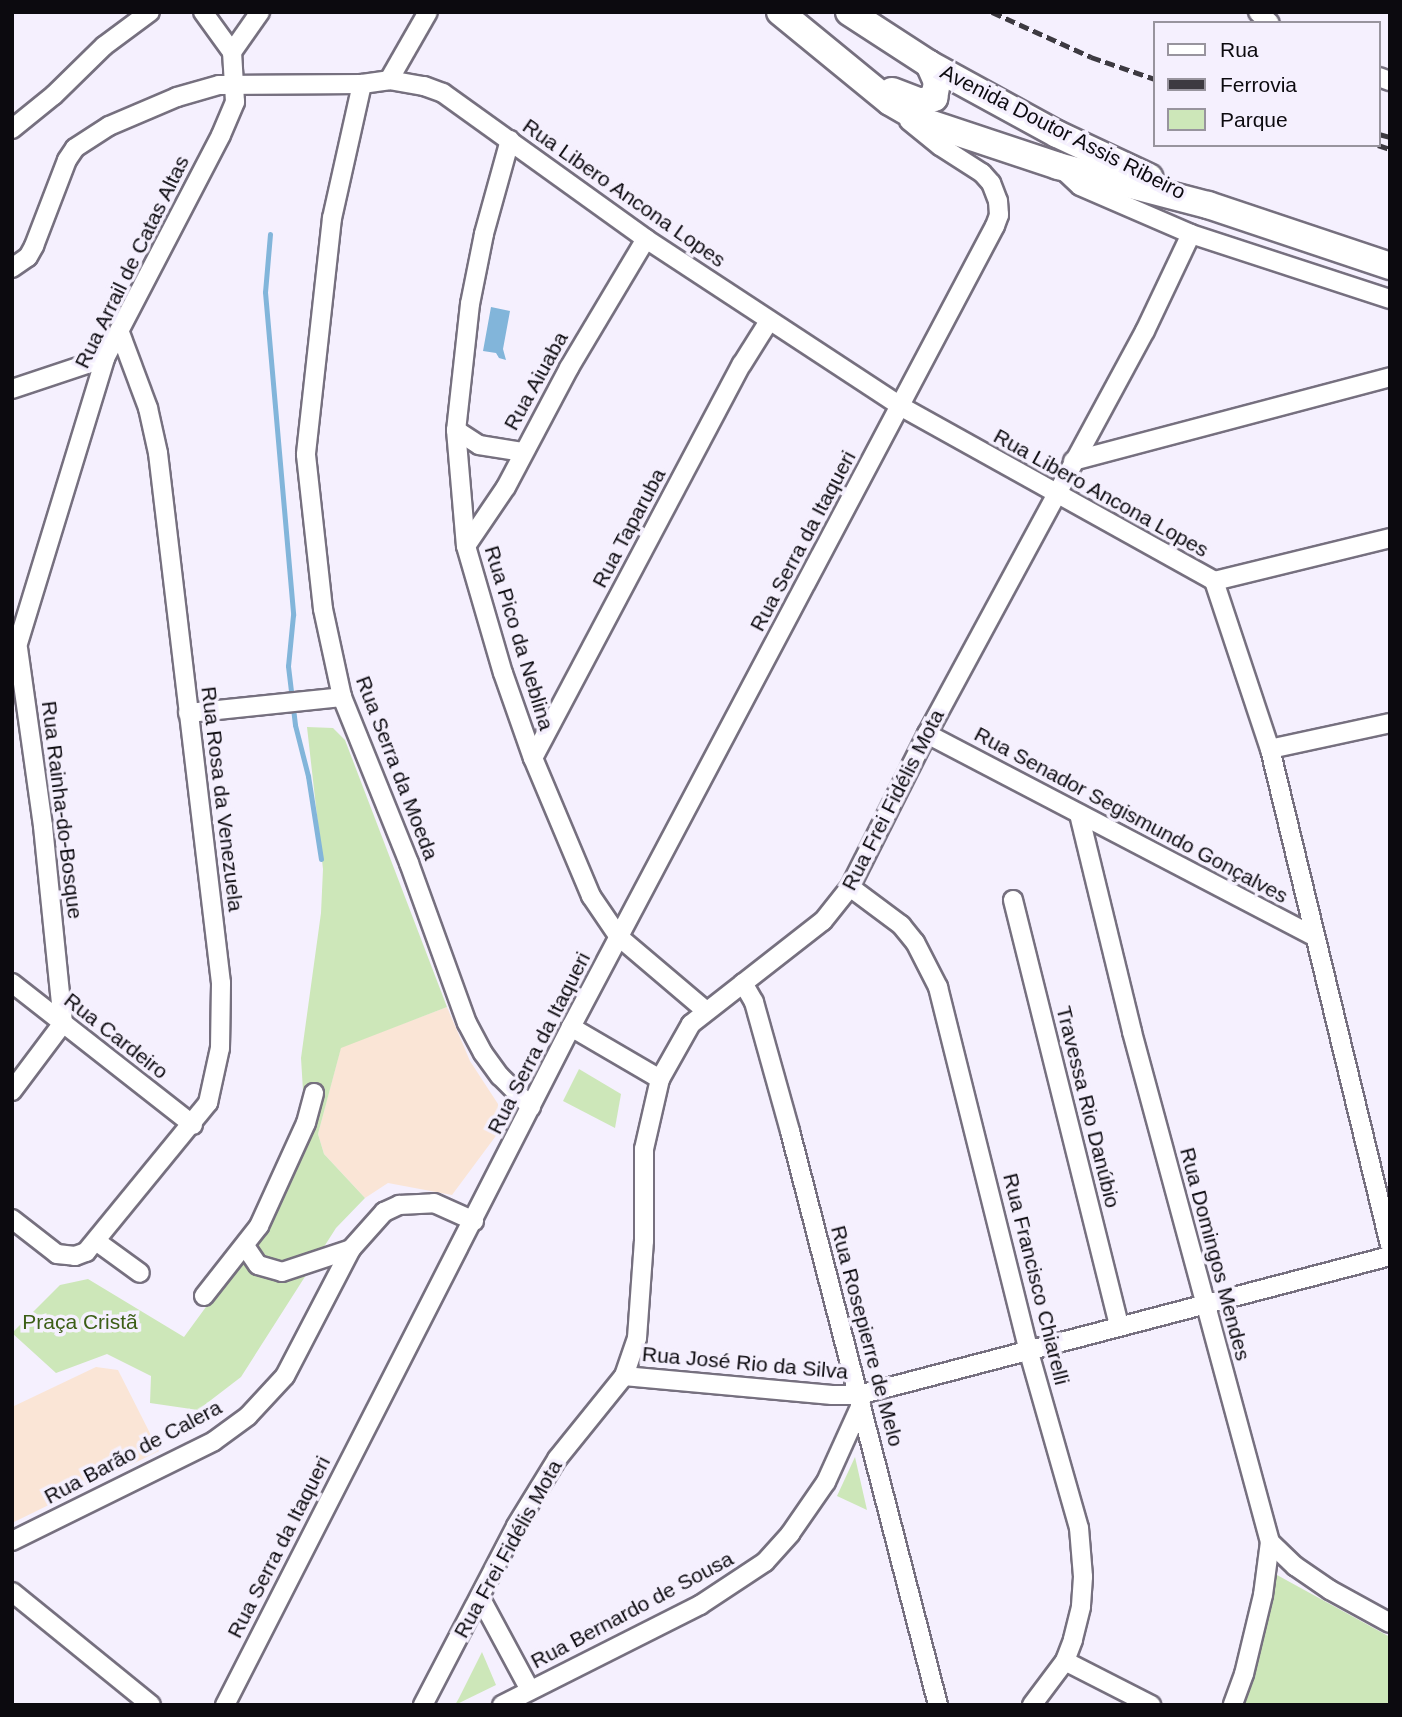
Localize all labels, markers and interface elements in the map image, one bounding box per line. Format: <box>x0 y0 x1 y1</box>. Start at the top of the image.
legend <box>1154 21 1381 147</box>
text: Rua <box>1220 38 1259 61</box>
street label: Avenida Doutor Assis Ribeiro <box>936 59 1190 205</box>
text: Ferrovia <box>1220 73 1297 96</box>
text: Parque <box>1220 108 1288 131</box>
street label: Rua Libero Ancona Lopes <box>517 113 731 273</box>
street label: Rua Arrail de Catas Altas <box>69 151 195 373</box>
street label: Rua Aiuaba <box>498 327 574 435</box>
street label: Rua Libero Ancona Lopes <box>989 423 1213 563</box>
street label: Rua Serra da Itaqueri <box>745 446 861 636</box>
street label: Rua Taparuba <box>587 464 671 592</box>
street label: Rua Pico da Neblina <box>479 543 559 733</box>
street label: Rua Serra da Moeda <box>350 672 444 864</box>
street label: Rua Rosa da Venezuela <box>196 685 248 913</box>
street label: Rua Rainha-do-Bosque <box>36 700 88 920</box>
street label: Rua Frei Fidélis Mota <box>836 705 950 895</box>
street label: Rua Senador Segismundo Gonçalves <box>970 721 1292 909</box>
street label: Rua Serra da Itaqueri <box>482 948 596 1138</box>
street label: Rua Cardeiro <box>59 988 173 1084</box>
street label: Travessa Rio Danúbio <box>1051 1004 1125 1210</box>
street label: Rua Domingos Mendes <box>1174 1145 1256 1363</box>
street label: Rua Francisco Chiarelli <box>998 1171 1074 1387</box>
street label: Rua Rosepierre de Melo <box>825 1223 909 1449</box>
park label: Praça Cristã <box>22 1309 138 1335</box>
street label: Rua José Rio da Silva <box>641 1341 849 1385</box>
street label: Rua Barão de Calera <box>40 1395 226 1509</box>
street label: Rua Serra da Itaqueri <box>222 1452 336 1642</box>
street label: Rua Frei Fidélis Mota <box>449 1456 567 1642</box>
street label: Rua Bernardo de Sousa <box>527 1546 737 1674</box>

